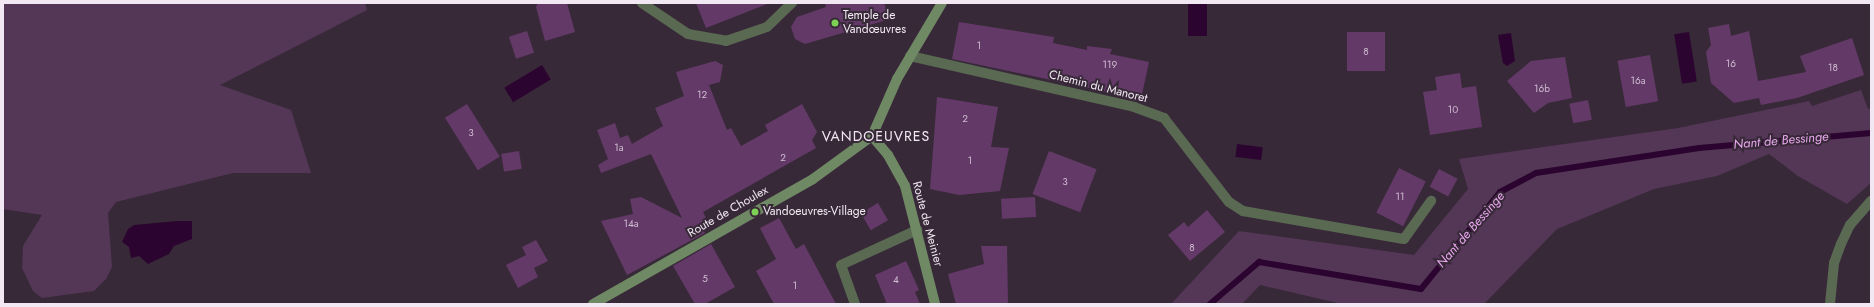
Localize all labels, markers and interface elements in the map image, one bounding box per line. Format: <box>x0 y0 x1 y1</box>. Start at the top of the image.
place label: Temple de Vandœuvres <box>843 9 906 37</box>
marker: Temple de Vandœuvres <box>830 18 840 28</box>
house number: 1 <box>977 40 981 52</box>
house number: 8 <box>1363 46 1369 58</box>
house number: 16 <box>1726 58 1736 70</box>
house number: 119 <box>1103 59 1117 71</box>
house number: 18 <box>1828 62 1838 74</box>
street label: Chemin du Manoret <box>1047 68 1149 106</box>
house number: 16a <box>1630 75 1646 87</box>
house number: 16b <box>1534 83 1550 95</box>
house number: 12 <box>697 89 707 101</box>
house number: 10 <box>1448 104 1458 116</box>
house number: 2 <box>962 113 968 125</box>
house number: 3 <box>468 127 474 139</box>
district label: VANDOEUVRES <box>822 128 930 144</box>
water label: Nant de Bessinge <box>1733 129 1829 153</box>
house number: 1a <box>614 142 624 154</box>
house number: 2 <box>780 152 786 164</box>
house number: 1 <box>968 155 972 167</box>
house number: 3 <box>1062 176 1068 188</box>
street label: Route de Meinier <box>909 180 945 268</box>
street label: Route de Choulex <box>685 183 771 241</box>
water label: Nant de Bessinge <box>1434 189 1508 271</box>
house number: 11 <box>1396 191 1404 203</box>
place label: Vandoeuvres-Village <box>763 205 866 219</box>
marker: Vandoeuvres-Village <box>750 207 760 217</box>
house number: 14a <box>623 218 639 230</box>
house number: 8 <box>1189 242 1195 254</box>
house number: 5 <box>702 273 708 285</box>
house number: 4 <box>893 274 899 286</box>
house number: 1 <box>793 280 797 292</box>

